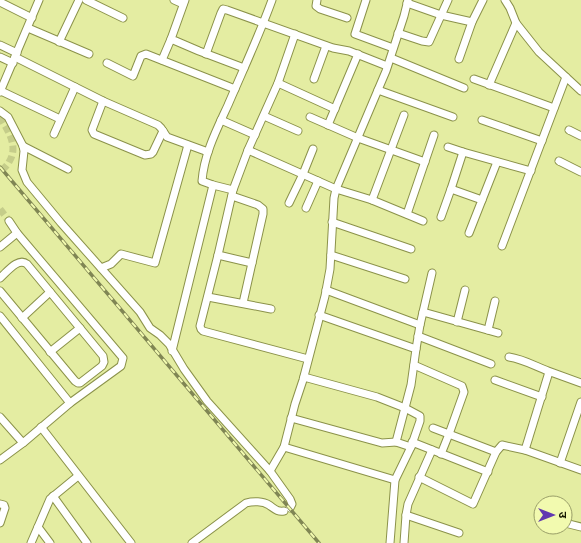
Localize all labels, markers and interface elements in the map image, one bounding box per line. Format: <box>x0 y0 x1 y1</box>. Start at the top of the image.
north arrow <box>533 495 573 535</box>
text: उ <box>556 512 570 519</box>

